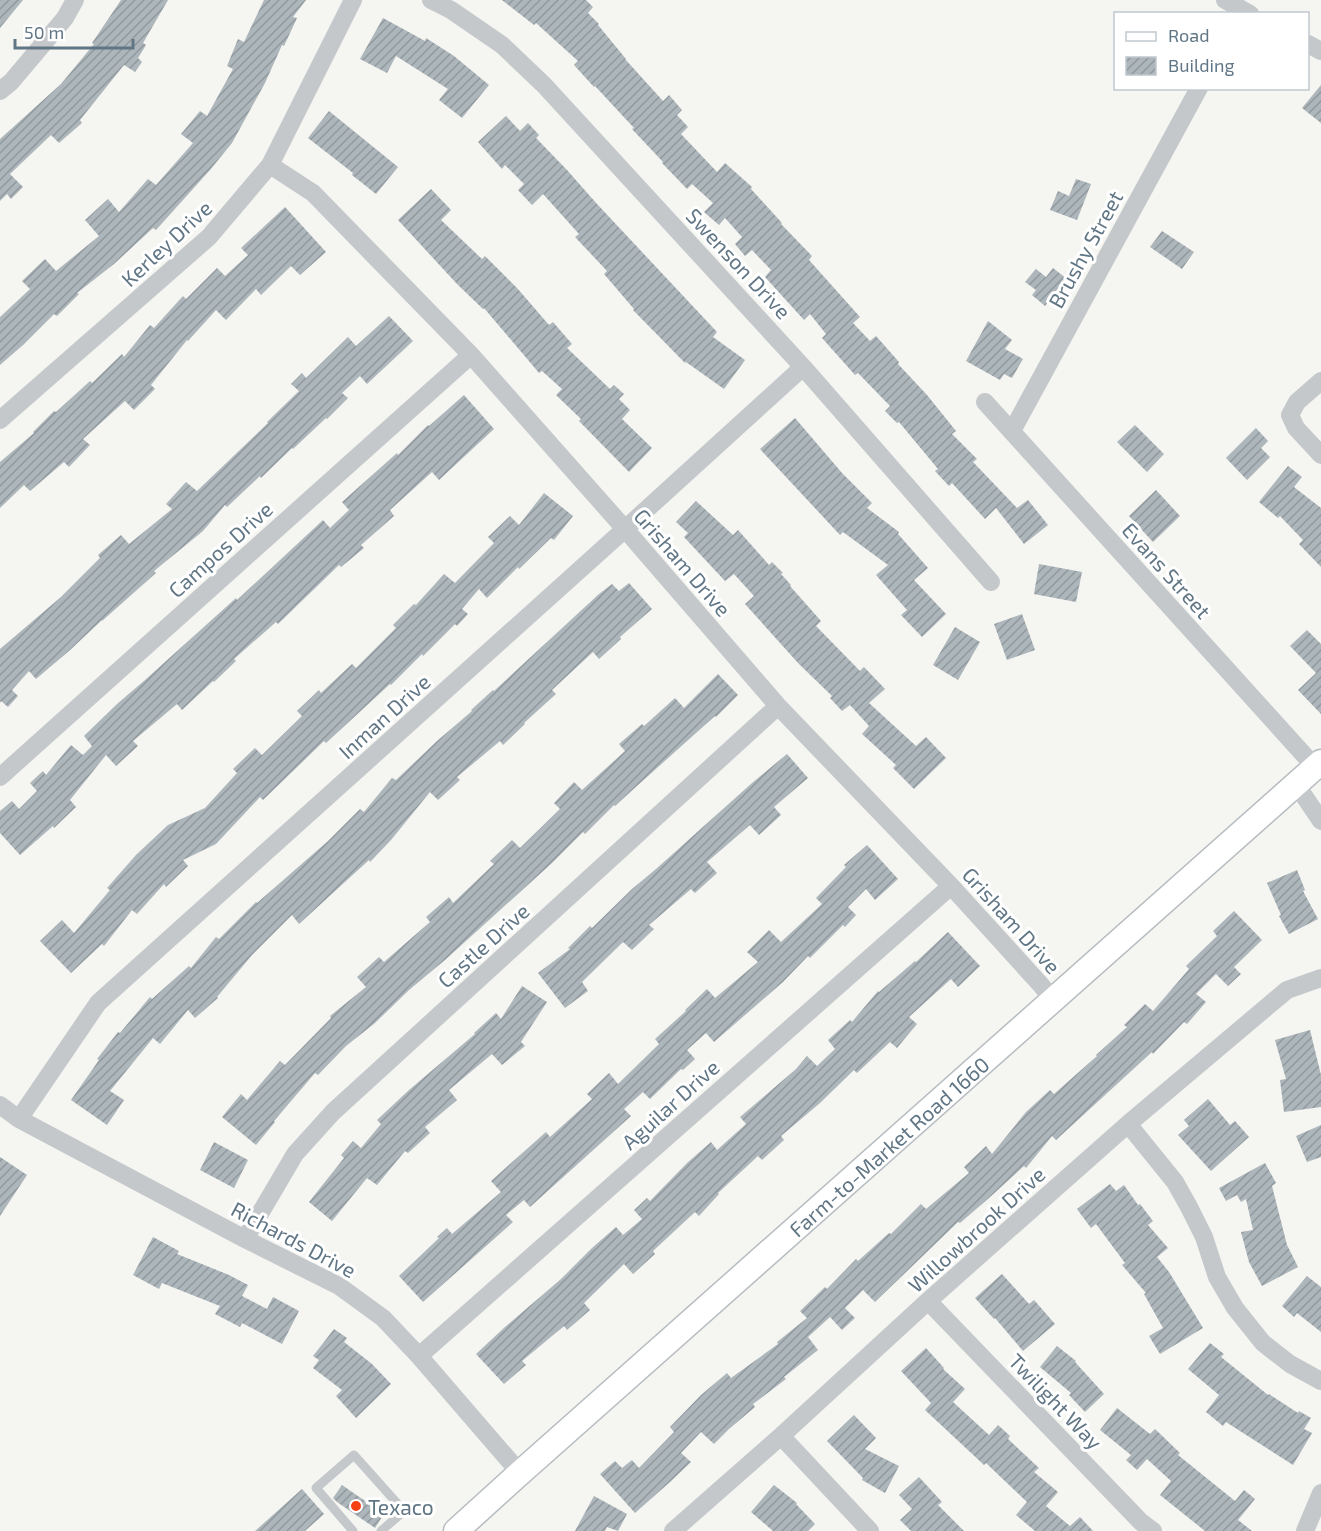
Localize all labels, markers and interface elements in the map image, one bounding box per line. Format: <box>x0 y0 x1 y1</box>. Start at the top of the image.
scale bar <box>15 12 134 50</box>
legend <box>1114 12 1309 90</box>
text: 50 m <box>24 21 64 43</box>
text: Road <box>1168 24 1209 46</box>
text: Building <box>1168 54 1235 76</box>
street label: Brushy Street <box>1043 186 1127 312</box>
street label: Kerley Drive <box>116 195 216 291</box>
street label: Swenson Drive <box>682 203 796 323</box>
street label: Campos Drive <box>163 496 277 602</box>
street label: Grisham Drive <box>630 503 736 621</box>
street label: Evans Street <box>1117 517 1217 623</box>
street label: Inman Drive <box>333 668 435 764</box>
street label: Grisham Drive <box>958 862 1066 978</box>
street label: Castle Drive <box>432 897 534 993</box>
street label: Farm-to-Market Road 1660 <box>783 1051 993 1241</box>
street label: Aguilar Drive <box>616 1054 724 1154</box>
street label: Willowbrook Drive <box>902 1161 1050 1297</box>
street label: Richards Drive <box>227 1196 361 1282</box>
street label: Twilight Way <box>1004 1348 1108 1454</box>
place label: Texaco <box>368 1494 434 1519</box>
marker: Texaco <box>349 1499 363 1513</box>

